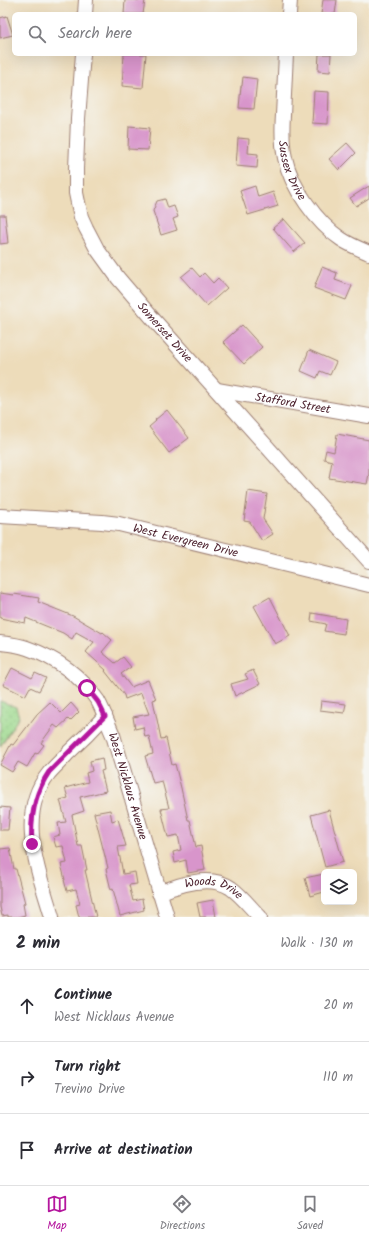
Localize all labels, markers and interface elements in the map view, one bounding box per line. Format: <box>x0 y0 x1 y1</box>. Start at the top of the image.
search box <box>12 12 357 56</box>
text: Search here <box>58 22 132 46</box>
icon: search <box>26 23 48 45</box>
street label: Sussex Drive <box>273 140 312 205</box>
street label: Somerset Drive <box>133 297 198 367</box>
street label: Stafford Street <box>254 387 333 419</box>
street label: West Evergreen Drive <box>131 518 241 562</box>
route start <box>78 679 96 697</box>
street label: West Nicklaus Avenue <box>103 730 153 843</box>
route end <box>23 835 41 853</box>
map controls <box>321 869 357 905</box>
button: layers <box>321 869 357 905</box>
street label: Woods Drive <box>183 871 248 904</box>
text: 2 min <box>16 930 60 957</box>
text: Walk · 130 m <box>280 933 353 954</box>
text: Continue <box>54 983 112 1007</box>
icon: ahead <box>16 995 38 1017</box>
text: 20 m <box>323 995 353 1016</box>
text: West Nicklaus Avenue <box>54 1007 174 1028</box>
text: Turn right <box>54 1055 121 1079</box>
icon: right <box>16 1067 38 1089</box>
text: 110 m <box>323 1067 353 1088</box>
text: Trevino Drive <box>54 1079 125 1100</box>
text: Arrive at destination <box>54 1138 193 1162</box>
icon: arrive <box>16 1139 38 1161</box>
tab: Map <box>46 1193 68 1235</box>
tab: Directions <box>160 1193 205 1235</box>
tab: Saved <box>297 1193 323 1235</box>

